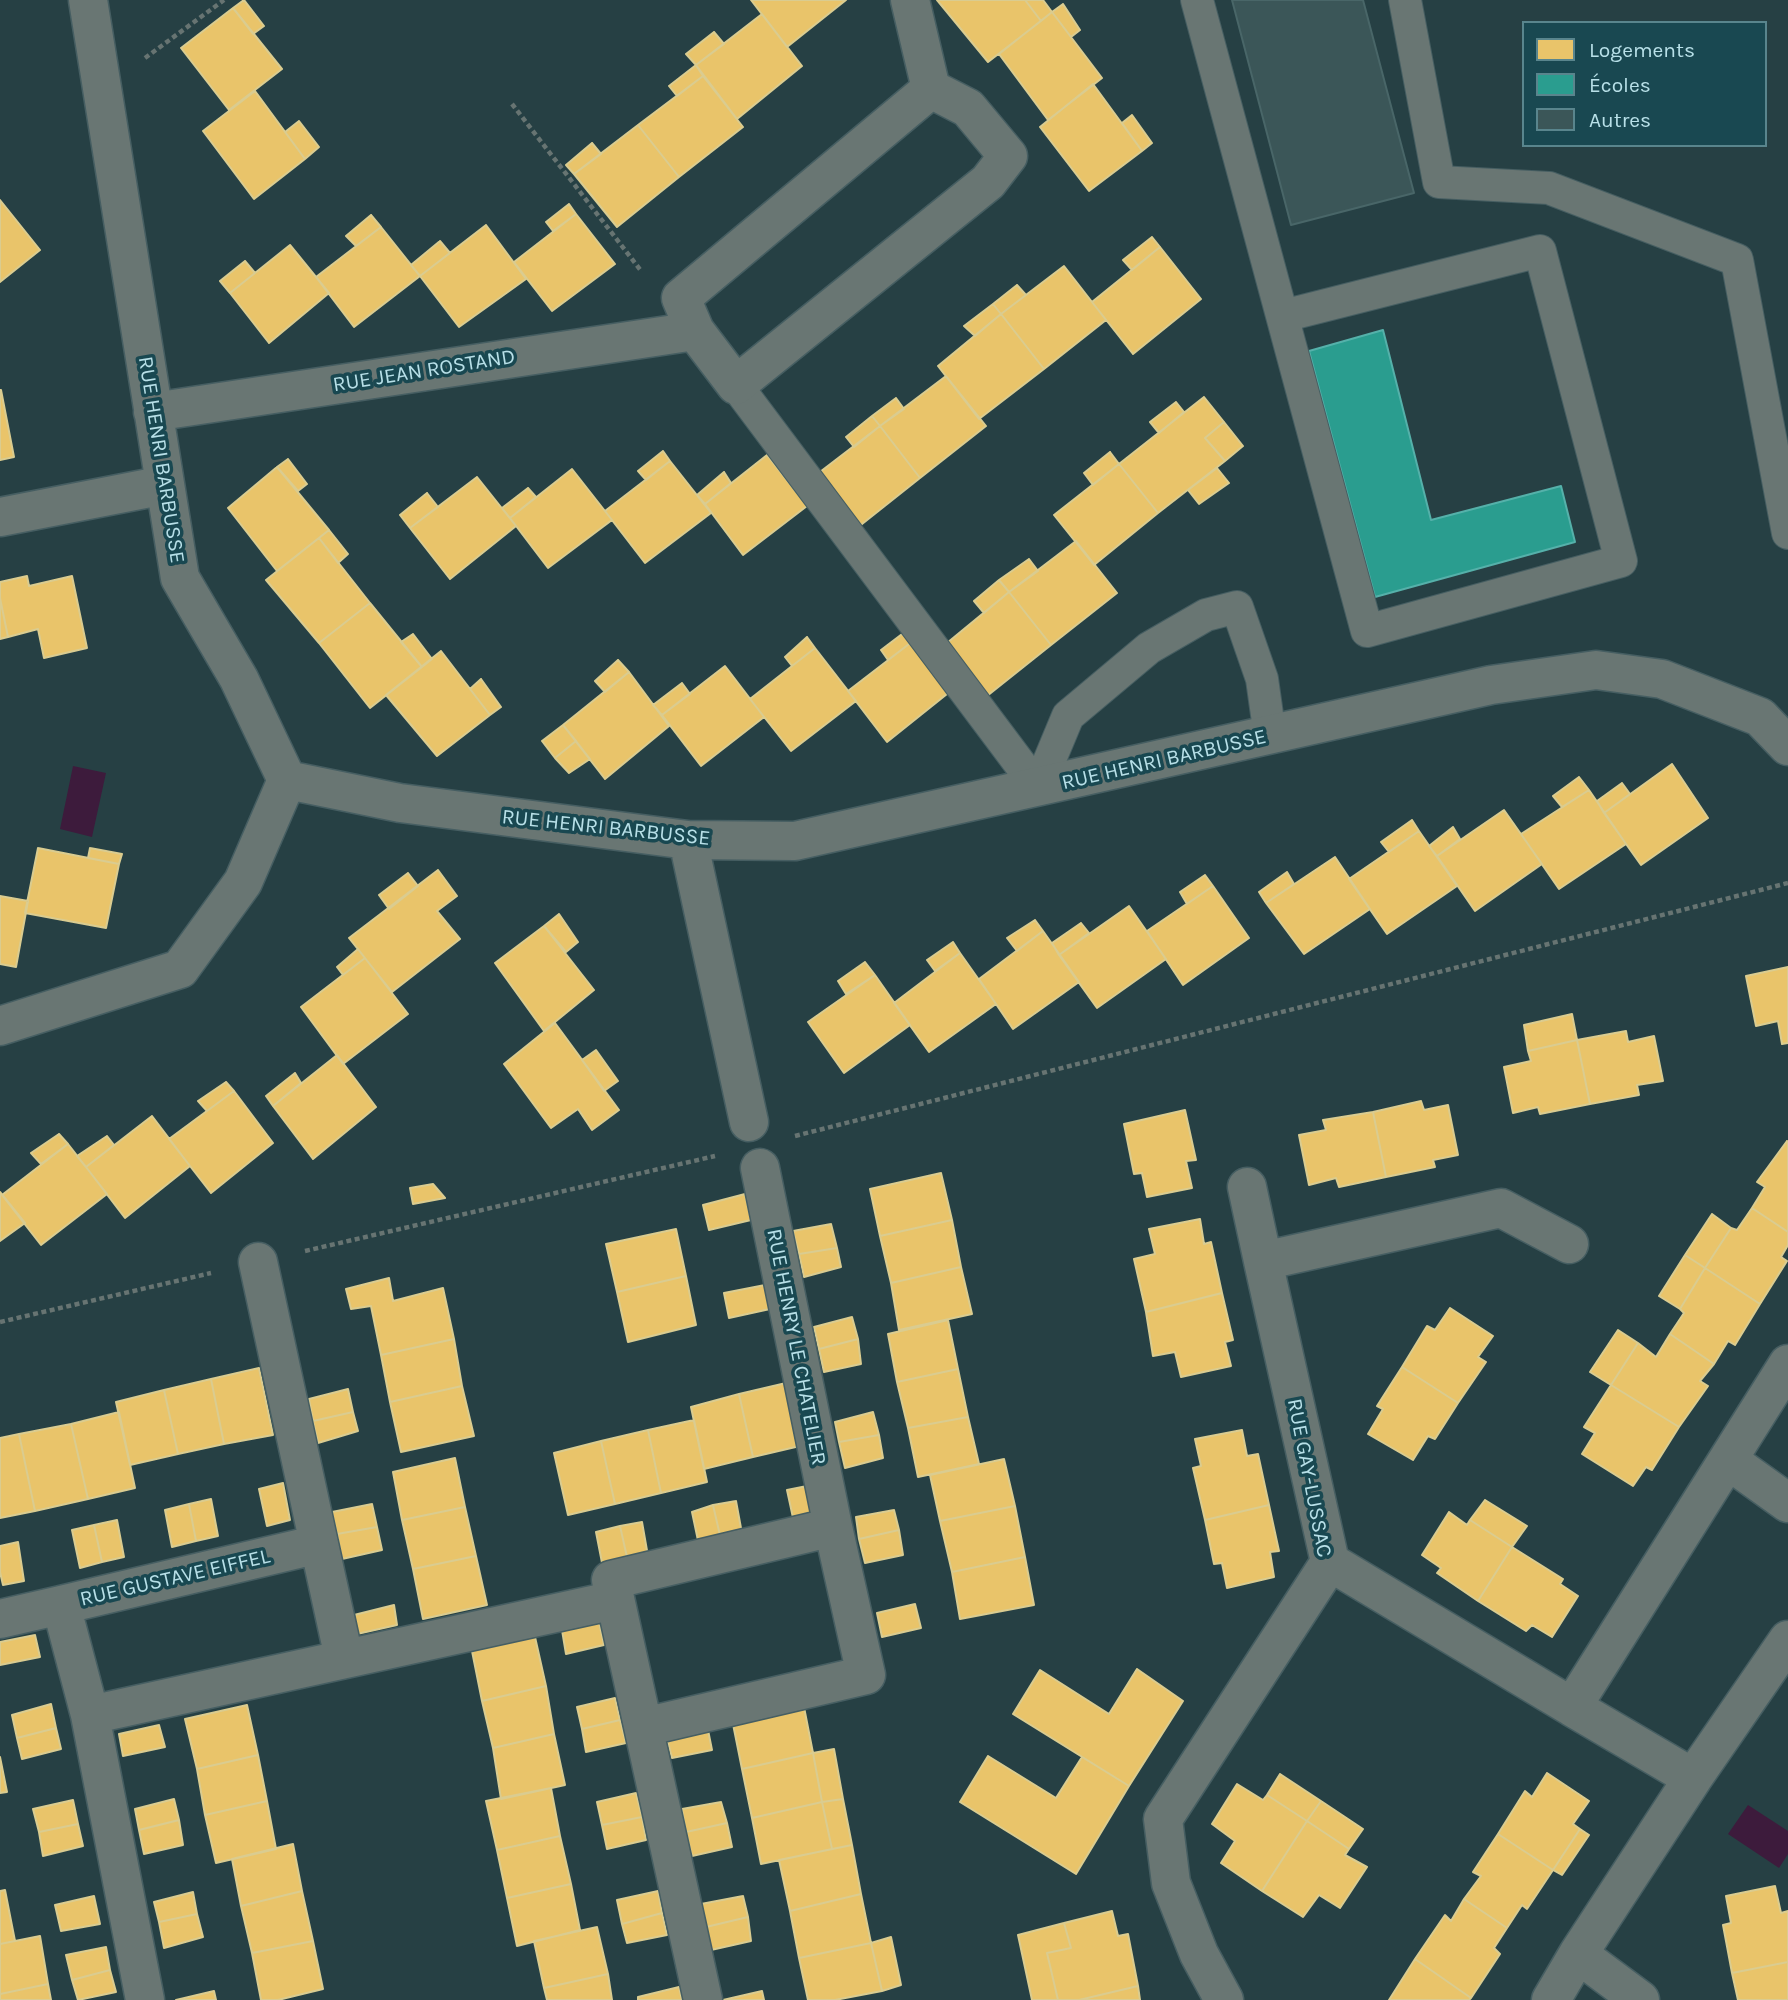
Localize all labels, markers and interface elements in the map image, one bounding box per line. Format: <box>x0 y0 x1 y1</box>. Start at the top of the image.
legend <box>1522 21 1767 147</box>
text: Logements <box>1589 38 1695 62</box>
text: Écoles <box>1589 73 1651 97</box>
text: Autres <box>1589 108 1651 132</box>
street label: RUE JEAN ROSTAND <box>331 344 517 398</box>
street label: RUE HENRI BARBUSSE <box>132 355 190 565</box>
street label: RUE HENRI BARBUSSE <box>1059 724 1269 796</box>
street label: RUE HENRI BARBUSSE <box>501 805 711 851</box>
street label: RUE HENRY LE CHATELIER <box>761 1227 831 1467</box>
street label: RUE GAY-LUSSAC <box>1281 1397 1337 1559</box>
street label: RUE GUSTAVE EIFFEL <box>77 1544 273 1612</box>

